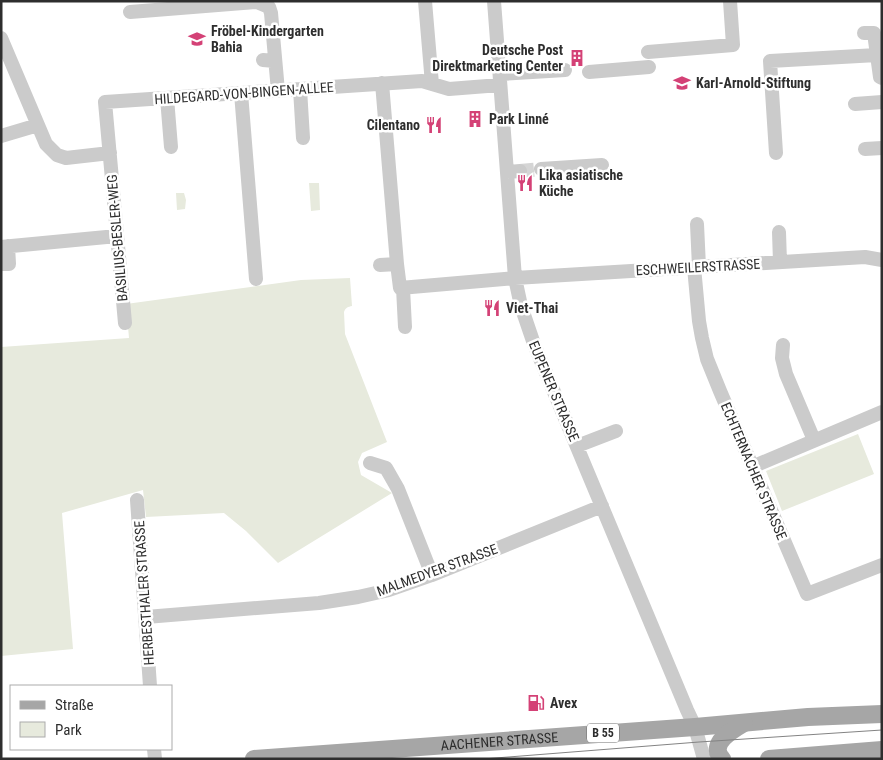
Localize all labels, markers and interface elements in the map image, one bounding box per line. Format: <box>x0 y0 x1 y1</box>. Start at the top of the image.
place label: Fröbel-Kindergarten Bahia <box>211 23 324 55</box>
school or university icon: Fröbel-Kindergarten Bahia <box>187 29 207 49</box>
place label: Deutsche Post Direktmarketing Center <box>432 42 563 74</box>
building icon: Deutsche Post Direktmarketing Center <box>567 48 587 68</box>
school or university icon: Karl-Arnold-Stiftung <box>672 73 692 93</box>
place label: Karl-Arnold-Stiftung <box>696 75 811 91</box>
street label: HILDEGARD-VON-BINGEN-ALLEE <box>154 79 334 107</box>
building icon: Park Linné <box>465 109 485 129</box>
place label: Park Linné <box>489 111 549 127</box>
restaurant icon: Cilentano <box>424 115 444 135</box>
place label: Cilentano <box>367 117 420 133</box>
place label: Lika asiatische Küche <box>539 167 623 199</box>
restaurant icon: Lika asiatische Küche <box>515 173 535 193</box>
street label: BASILIUS-BESLER-WEG <box>103 174 131 302</box>
street label: ESCHWEILERSTRASSE <box>635 256 761 278</box>
restaurant icon: Viet-Thai <box>482 298 502 318</box>
place label: Viet-Thai <box>506 300 558 316</box>
street label: EUPENER STRASSE <box>526 338 582 444</box>
street label: ECHTERNACHER STRASSE <box>718 400 790 542</box>
street label: HERBESTHALER STRASSE <box>131 520 157 666</box>
street label: MALMEDYER STRASSE <box>375 541 500 599</box>
legend <box>10 685 172 750</box>
fuel station icon: Avex <box>526 693 546 713</box>
place label: Avex <box>550 695 578 711</box>
text: Straße <box>55 696 94 714</box>
text: Park <box>55 721 82 739</box>
road number: B 55 <box>587 724 619 742</box>
street label: AACHENER STRASSE <box>440 729 559 753</box>

